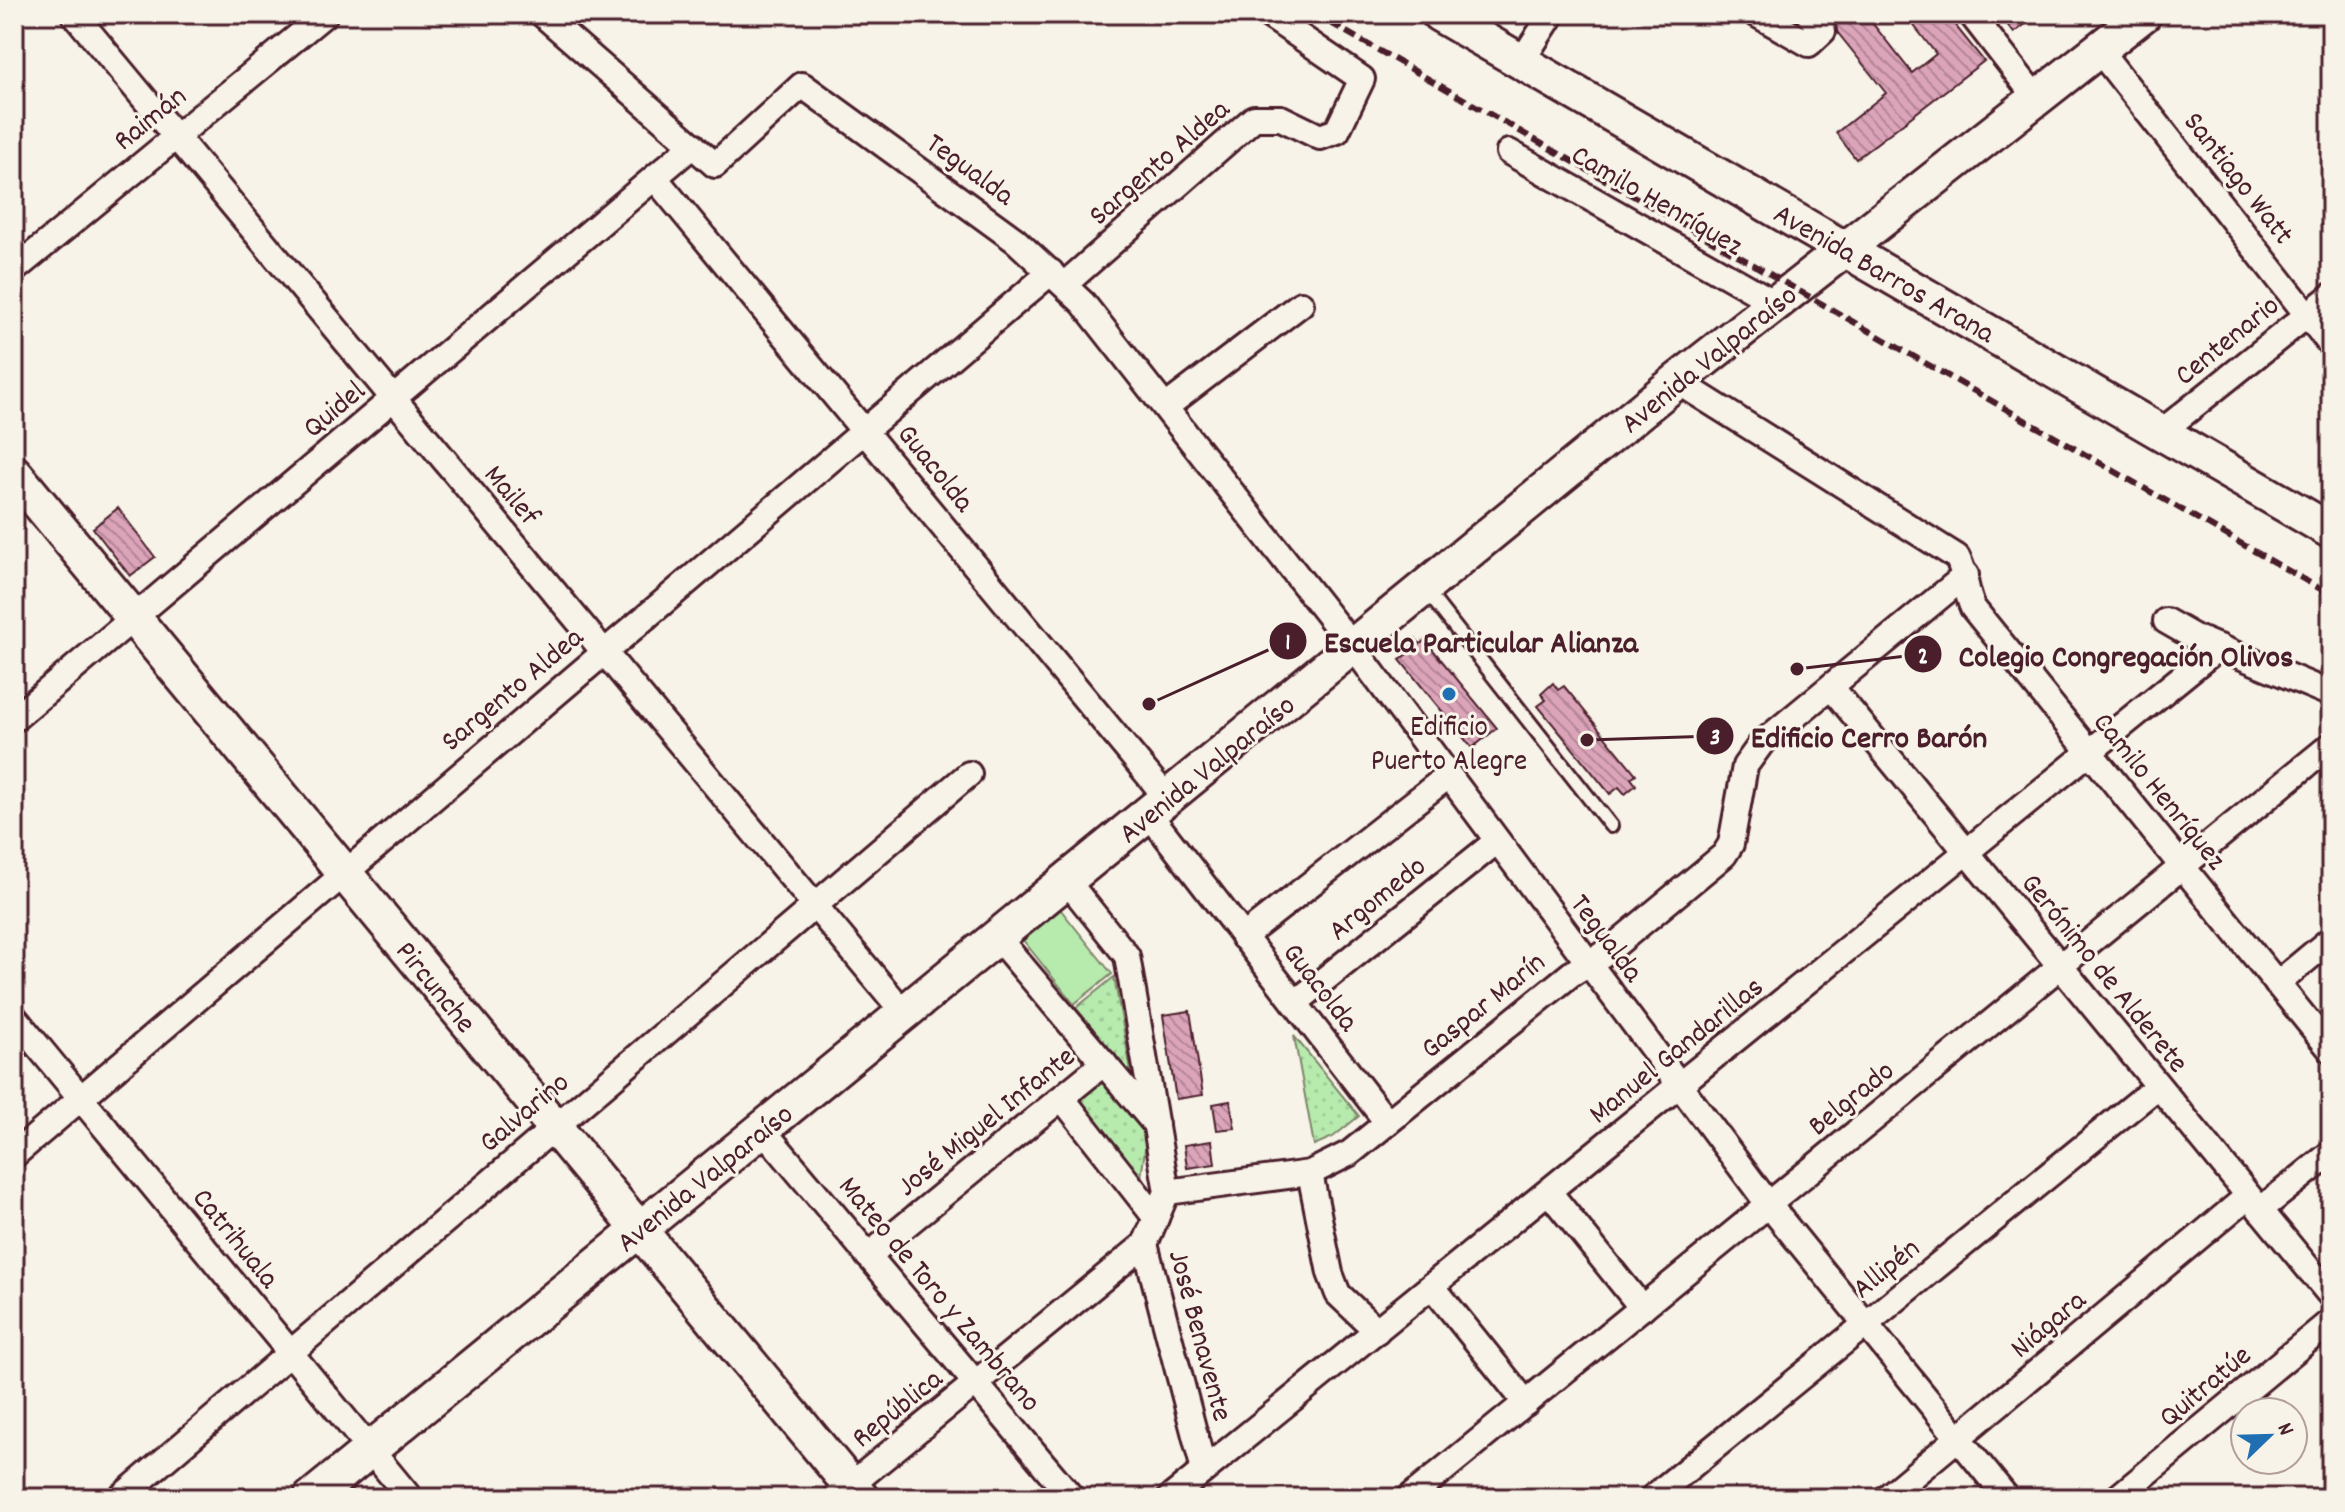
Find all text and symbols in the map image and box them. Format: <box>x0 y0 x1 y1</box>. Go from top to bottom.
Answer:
street label: Raimán <box>106 77 198 164</box>
street label: Sargento Aldea <box>1081 90 1242 238</box>
street label: Santiago Watt <box>2171 104 2302 255</box>
street label: Tegualda <box>915 125 1022 219</box>
street label: Camilo Henríquez <box>1562 136 1750 270</box>
street label: Avenida Barros Arana <box>1764 195 2002 357</box>
street label: Avenida Valparaíso <box>1613 277 1809 446</box>
street label: Centenario <box>2167 287 2291 398</box>
street label: Quidel <box>295 372 377 451</box>
street label: Guacolda <box>884 416 983 524</box>
street label: Mailef <box>471 457 549 538</box>
callout: Escuela Particular Alianza <box>1268 613 1654 669</box>
street label: Sargento Aldea <box>433 618 595 764</box>
text: Escuela Particular Alianza <box>1324 623 1639 669</box>
callout: Colegio Congregación Olivos <box>1903 626 2310 682</box>
text: 1 <box>1285 627 1291 661</box>
text: Colegio Congregación Olivos <box>1959 637 2293 683</box>
text: 2 <box>1918 641 1928 675</box>
marker: Edificio Puerto Alegre <box>1440 685 1458 703</box>
street label: Avenida Valparaíso <box>1111 687 1307 856</box>
street label: Camilo Henríquez <box>2080 705 2235 882</box>
place label: Edificio Puerto Alegre <box>1371 708 1527 785</box>
callout: Edificio Cerro Barón <box>1695 708 2003 764</box>
text: Edificio Cerro Barón <box>1751 718 1987 764</box>
text: 3 <box>1710 722 1720 756</box>
street label: Argomedo <box>1321 848 1437 953</box>
street label: Gerónimo de Alderete <box>2008 866 2197 1084</box>
street label: Tegualda <box>1557 887 1652 994</box>
street label: Pircunche <box>383 933 484 1044</box>
street label: Guacolda <box>1270 935 1368 1043</box>
street label: Gaspar Marín <box>1413 944 1557 1071</box>
street label: Manuel Gandarillas <box>1581 968 1775 1137</box>
street label: José Miguel Infante <box>889 1038 1086 1209</box>
street label: Belgrado <box>1800 1052 1905 1149</box>
street label: Galvarino <box>471 1064 581 1165</box>
street label: Avenida Valparaíso <box>609 1096 805 1265</box>
street label: Mateo de Toro y Zambrano <box>826 1168 1049 1423</box>
street label: Catrihuala <box>179 1180 288 1300</box>
street label: Allipén <box>1844 1230 1931 1311</box>
street label: José Benavente <box>1154 1246 1241 1427</box>
street label: Niágara <box>2002 1281 2098 1371</box>
street label: Quitratúe <box>2151 1337 2263 1440</box>
street label: República <box>844 1360 954 1461</box>
north arrow <box>2229 1396 2309 1476</box>
text: N <box>2268 1418 2301 1441</box>

